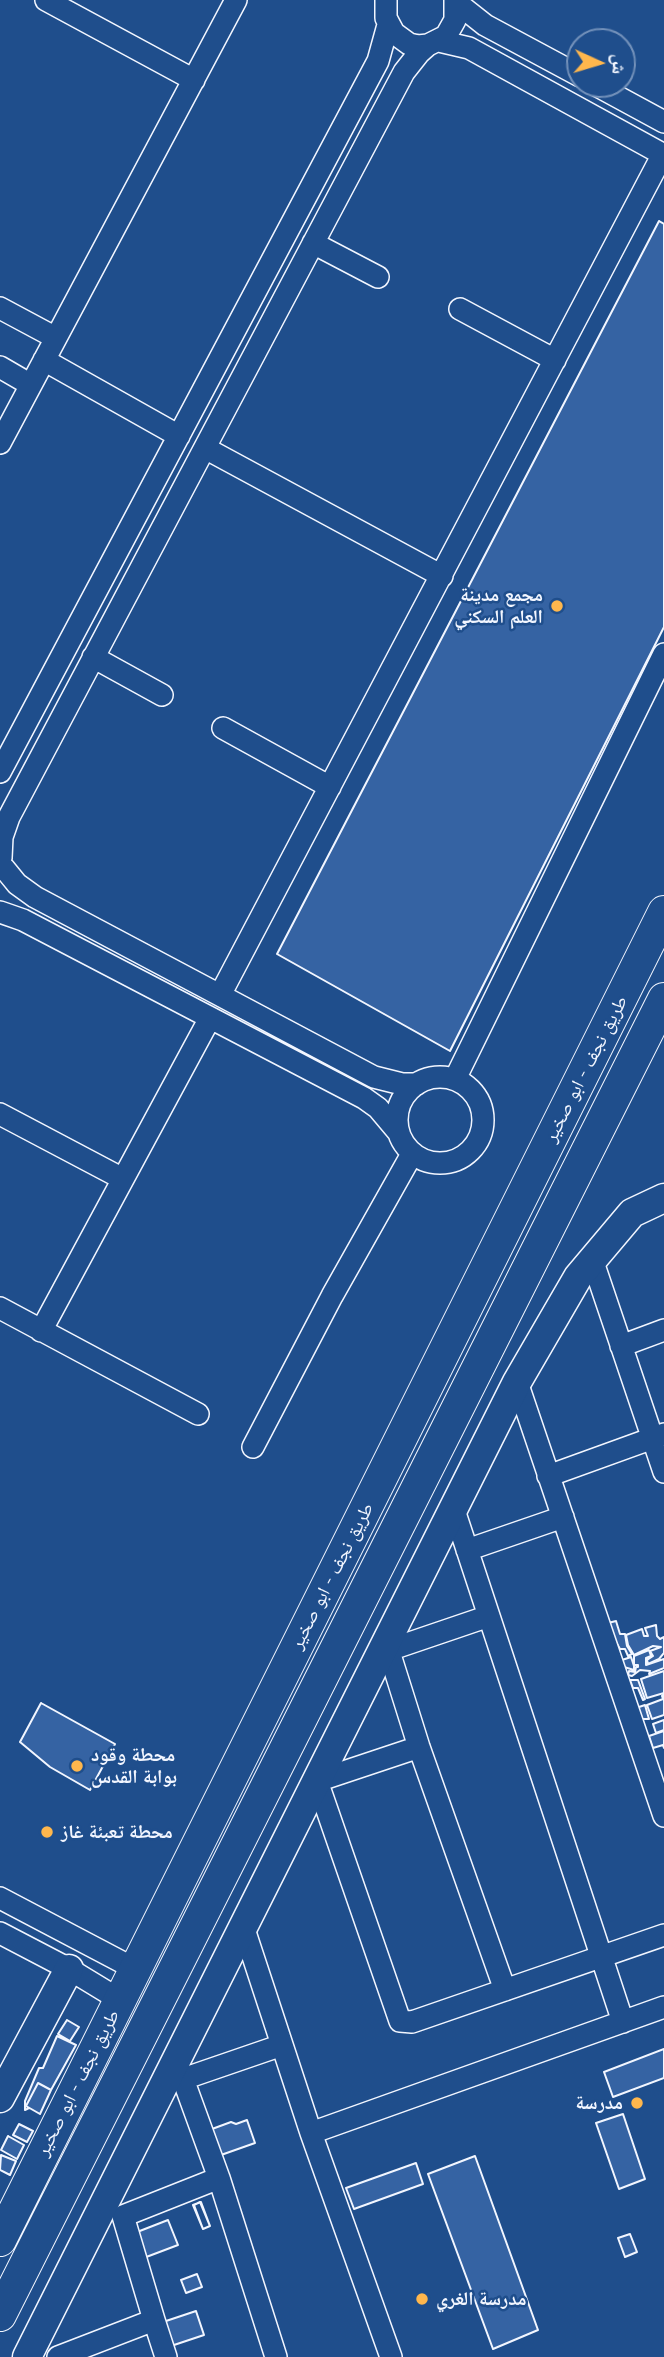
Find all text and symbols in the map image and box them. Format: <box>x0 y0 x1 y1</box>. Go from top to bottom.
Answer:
north arrow <box>566 28 636 98</box>
text: ش <box>607 53 633 75</box>
place label: مجمع مدينة العلم السكني <box>454 584 543 628</box>
marker: مجمع مدينة العلم السكني <box>549 598 565 614</box>
street label: طريق نجف - ابو صخير <box>539 992 633 1146</box>
street label: طريق نجف - ابو صخير <box>285 1499 379 1653</box>
place label: محطة وقود بوابة القدس <box>91 1744 177 1788</box>
marker: محطة وقود بوابة القدس <box>69 1758 85 1774</box>
place label: محطة تعبئة غاز <box>61 1821 173 1843</box>
marker: محطة تعبئة غاز <box>39 1824 55 1840</box>
street label: طريق نجف - ابو صخير <box>31 2006 125 2160</box>
place label: مدرسة <box>575 2092 623 2114</box>
marker: مدرسة <box>629 2095 645 2111</box>
place label: مدرسة الغري <box>436 2288 526 2310</box>
marker: مدرسة الغري <box>414 2291 430 2307</box>

